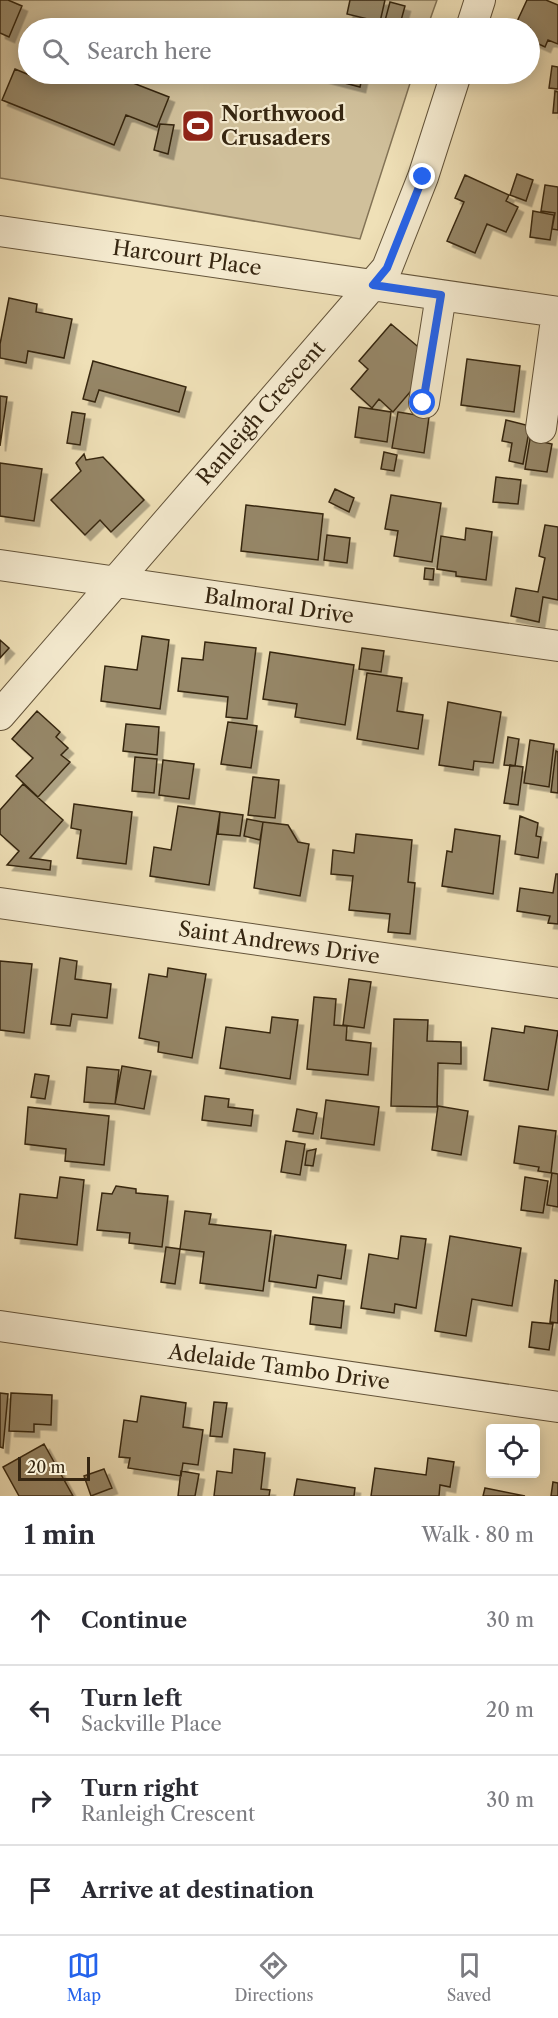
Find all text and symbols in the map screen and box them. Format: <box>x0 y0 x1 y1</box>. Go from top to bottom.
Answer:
search box <box>18 18 540 84</box>
icon: search <box>39 35 72 68</box>
text: Search here <box>87 38 212 65</box>
place label: Northwood Crusaders <box>221 101 345 150</box>
sports icon: Northwood Crusaders <box>180 108 216 144</box>
route end <box>409 163 435 189</box>
street label: Harcourt Place <box>111 235 263 280</box>
street label: Ranleigh Crescent <box>191 335 330 490</box>
route start <box>409 389 435 415</box>
street label: Balmoral Drive <box>203 583 355 628</box>
street label: Saint Andrews Drive <box>177 916 381 969</box>
street label: Adelaide Tambo Drive <box>166 1338 391 1394</box>
map controls <box>486 1424 540 1478</box>
button: locate <box>486 1424 540 1478</box>
scale bar <box>18 1454 90 1482</box>
text: 20 m <box>27 1457 66 1477</box>
text: 1 min <box>24 1519 95 1551</box>
text: Walk · 80 m <box>421 1523 534 1547</box>
icon: ahead <box>24 1604 57 1637</box>
text: Continue <box>81 1607 187 1634</box>
text: 30 m <box>486 1608 534 1632</box>
text: Turn left <box>81 1685 182 1712</box>
icon: left <box>24 1694 57 1727</box>
text: 20 m <box>486 1698 534 1722</box>
text: Sackville Place <box>81 1712 222 1736</box>
text: Turn right <box>81 1775 199 1802</box>
icon: right <box>24 1784 57 1817</box>
text: 30 m <box>486 1788 534 1812</box>
text: Ranleigh Crescent <box>81 1802 255 1826</box>
icon: arrive <box>24 1874 57 1907</box>
text: Arrive at destination <box>81 1877 314 1904</box>
tab: Map <box>67 1949 101 2005</box>
tab: Directions <box>234 1949 313 2005</box>
tab: Saved <box>447 1949 491 2005</box>

